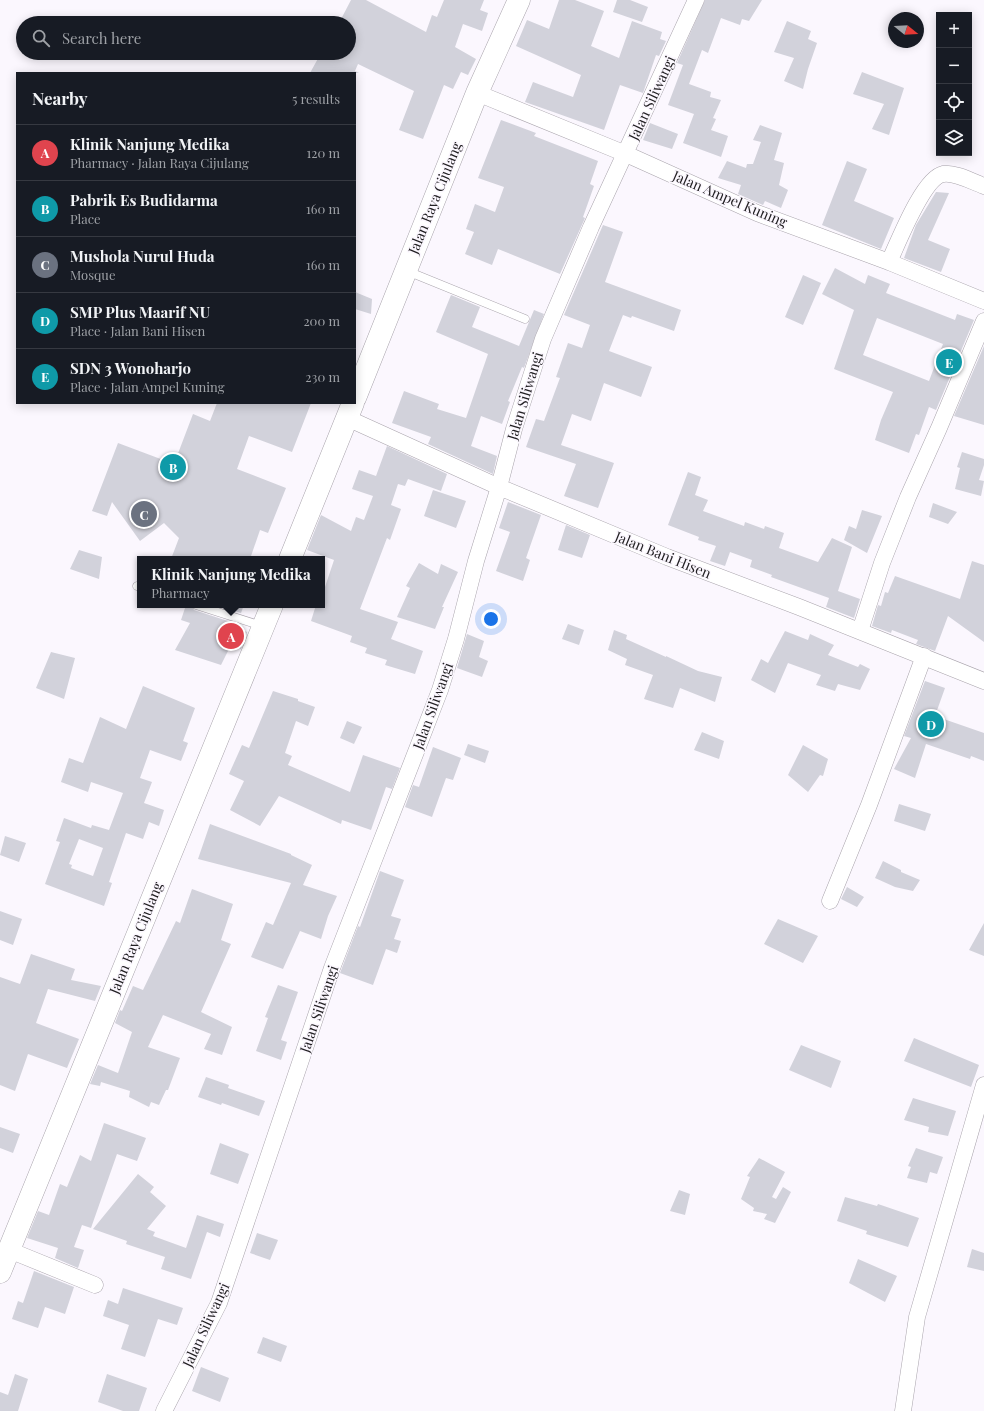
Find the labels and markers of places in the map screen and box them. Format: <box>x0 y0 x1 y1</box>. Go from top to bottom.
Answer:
pin: E <box>936 347 962 377</box>
pin: B <box>160 452 186 482</box>
pin: C <box>131 499 157 529</box>
pin: A <box>218 621 244 651</box>
pin: D <box>918 709 944 739</box>

